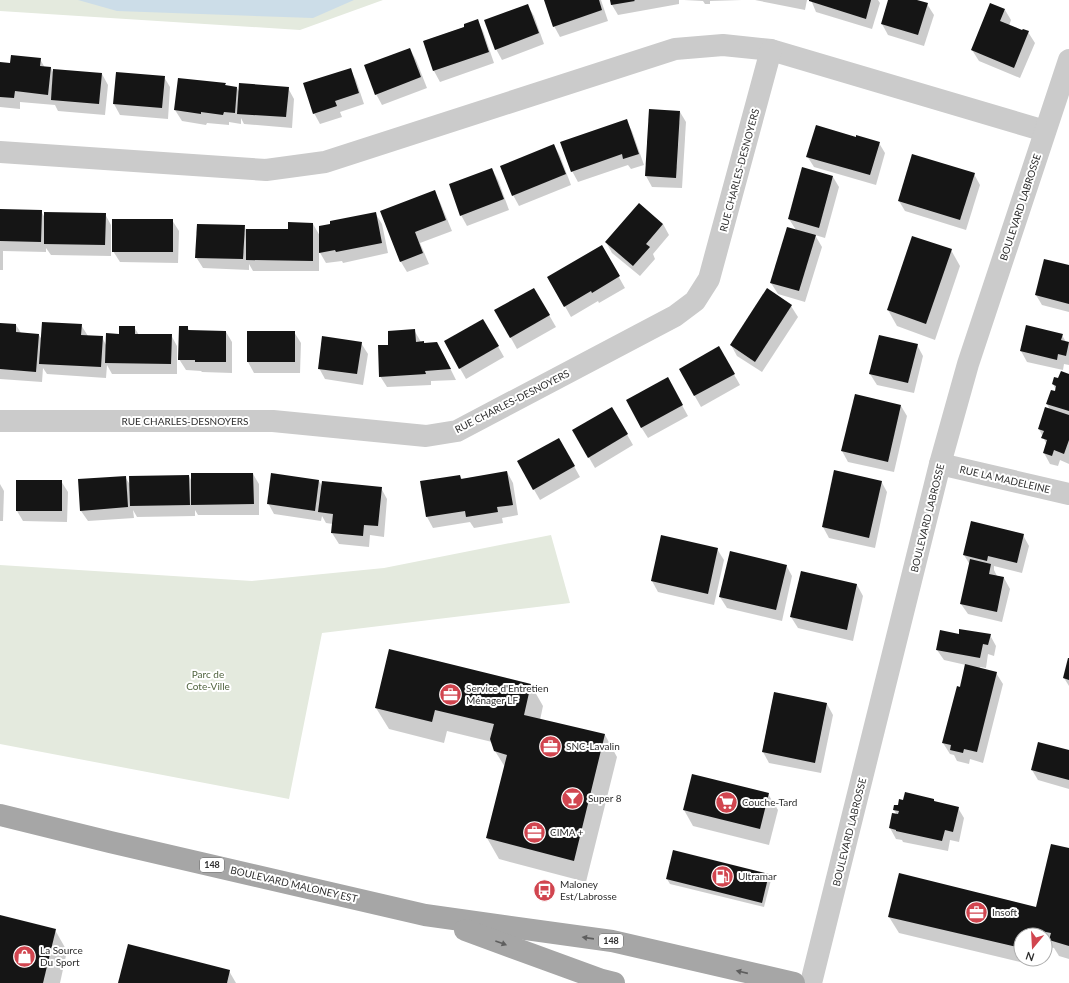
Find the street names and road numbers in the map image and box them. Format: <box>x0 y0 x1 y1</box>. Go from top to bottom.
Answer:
street label: RUE CHARLES-DESNOYERS <box>717 107 761 233</box>
street label: BOULEVARD LABROSSE <box>997 152 1043 262</box>
street label: RUE CHARLES-DESNOYERS <box>453 367 571 435</box>
street label: RUE CHARLES-DESNOYERS <box>121 415 249 427</box>
street label: BOULEVARD LABROSSE <box>908 462 946 573</box>
street label: RUE LA MADELEINE <box>959 463 1052 495</box>
street label: BOULEVARD LABROSSE <box>830 776 868 887</box>
road number: 148 <box>200 858 224 872</box>
street label: BOULEVARD MALONEY EST <box>229 864 359 904</box>
road number: 148 <box>599 934 623 948</box>

